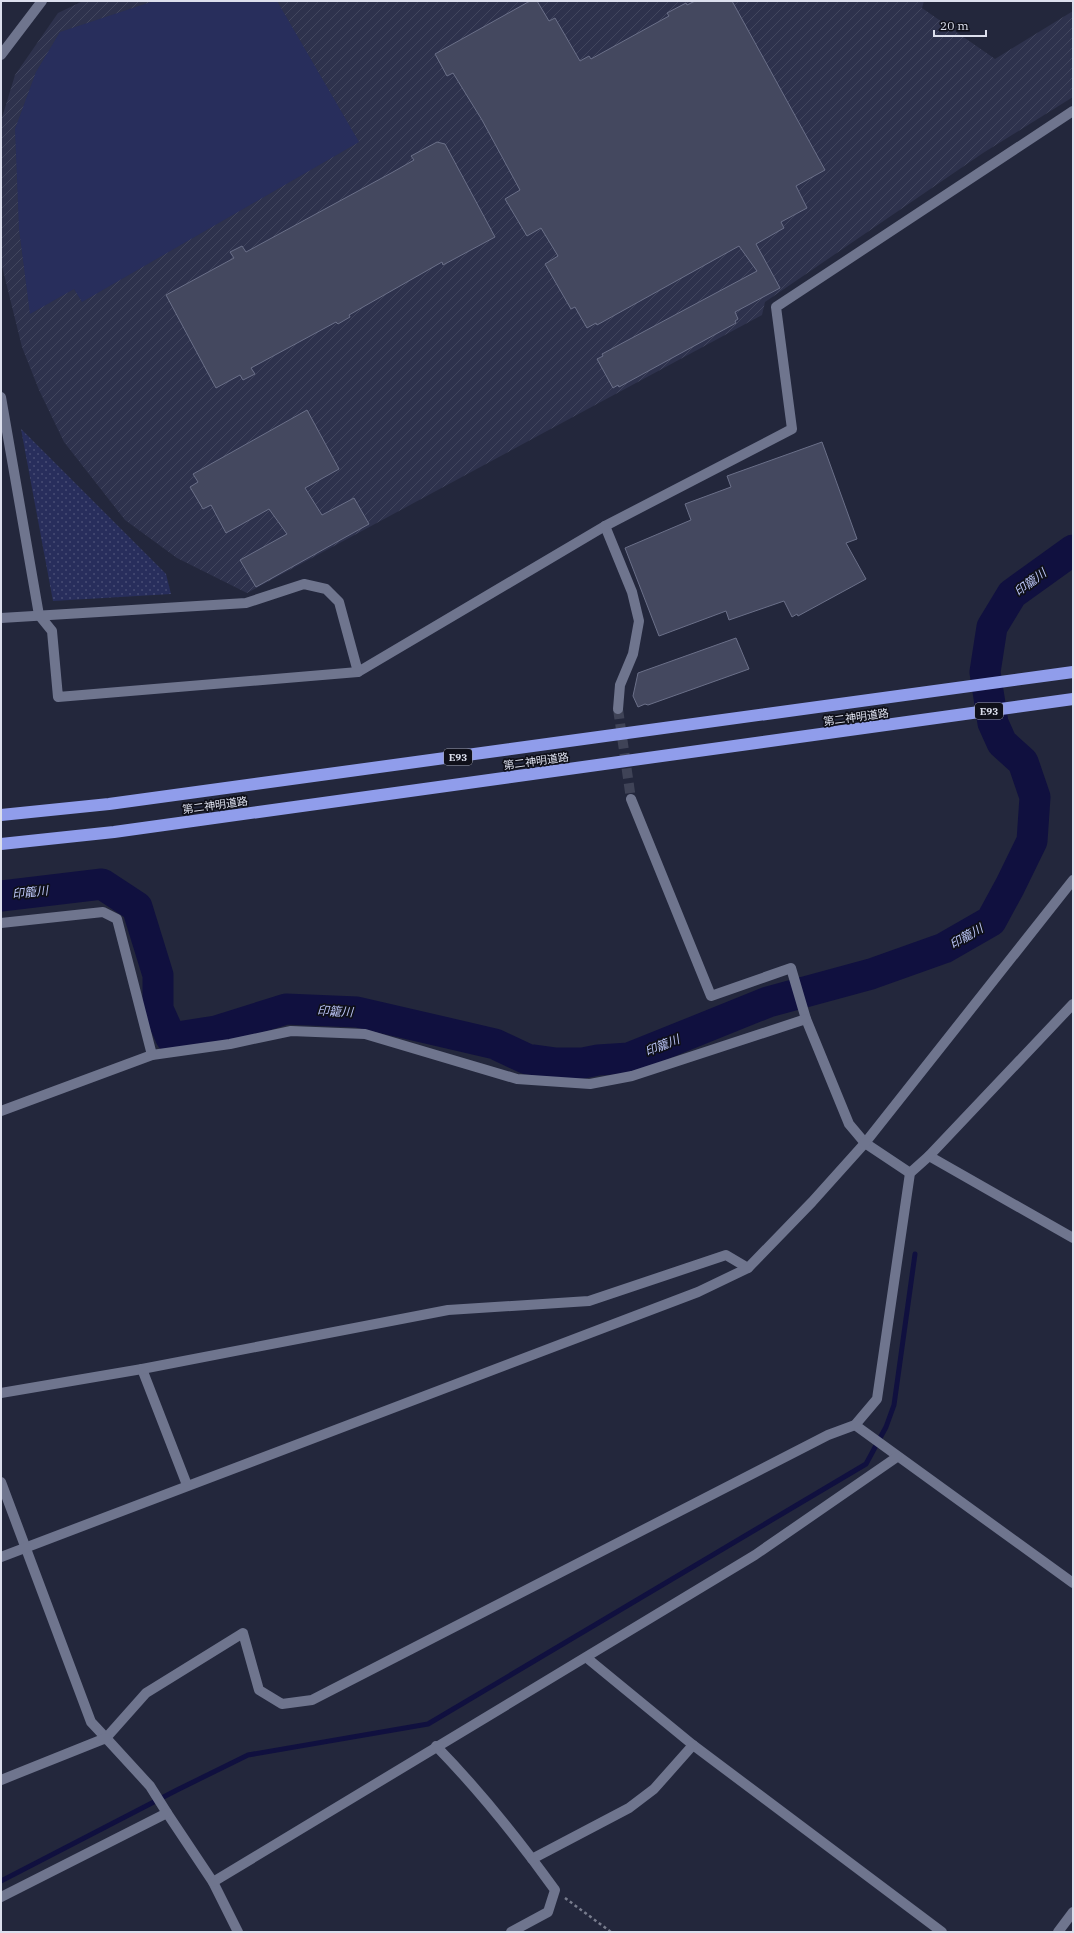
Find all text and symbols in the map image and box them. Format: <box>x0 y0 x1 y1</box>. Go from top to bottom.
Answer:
scale bar <box>934 12 986 38</box>
text: 20 m <box>940 18 969 33</box>
water label: 印籠川 <box>1011 564 1050 599</box>
road number: E93 <box>975 703 1003 719</box>
street label: 第二神明道路 <box>822 705 890 729</box>
road number: E93 <box>444 749 472 765</box>
street label: 第二神明道路 <box>502 749 570 773</box>
street label: 第二神明道路 <box>181 793 249 817</box>
water label: 印籠川 <box>11 882 51 901</box>
water label: 印籠川 <box>947 920 987 951</box>
water label: 印籠川 <box>317 1003 355 1020</box>
water label: 印籠川 <box>642 1031 683 1059</box>

